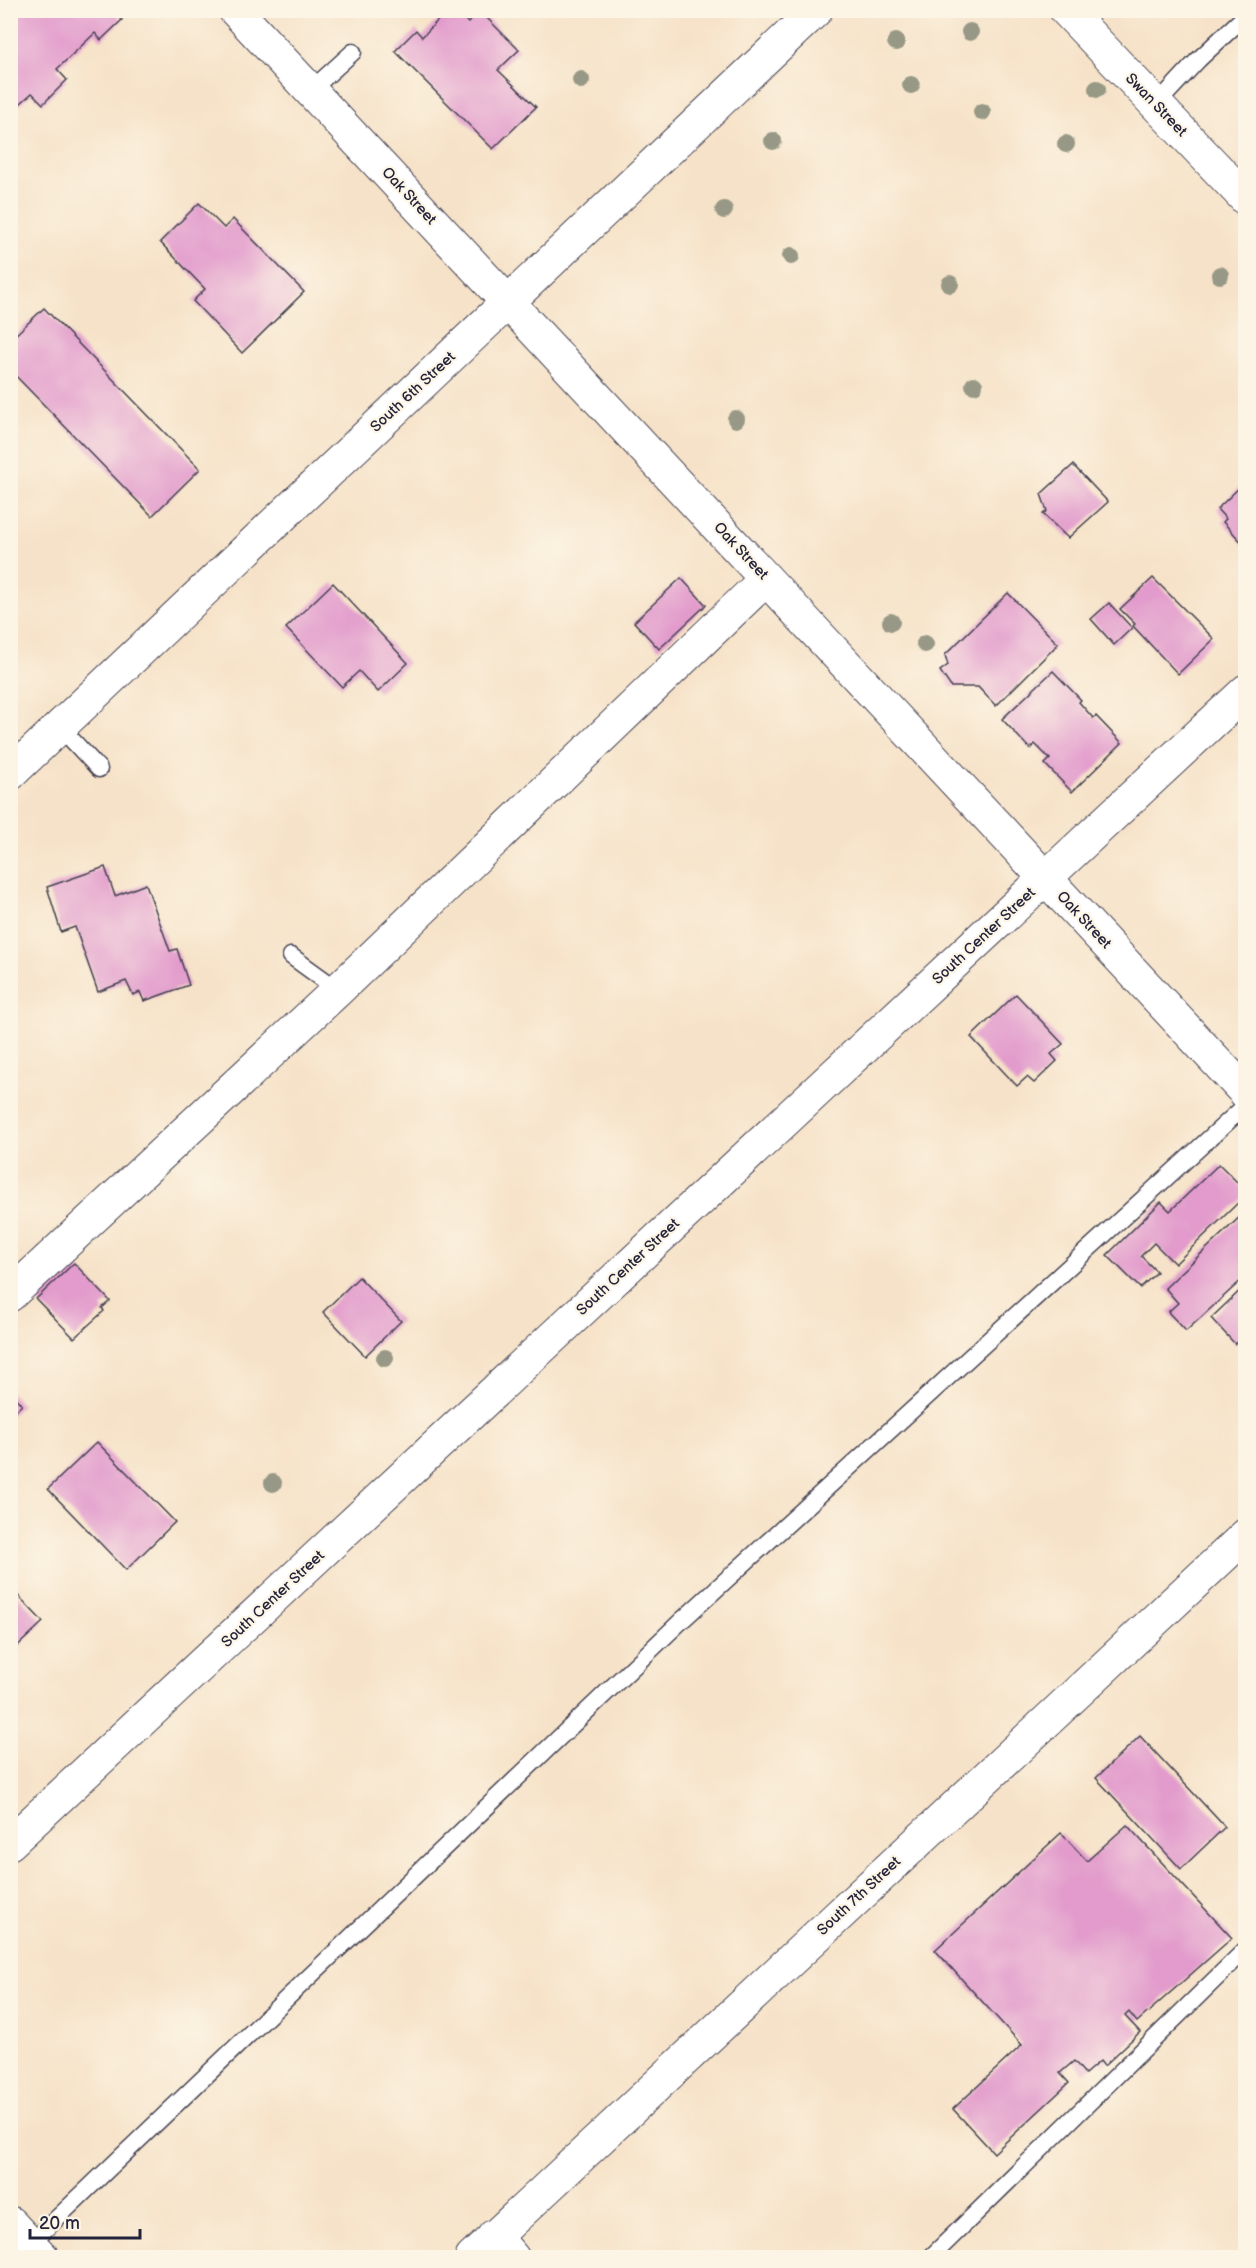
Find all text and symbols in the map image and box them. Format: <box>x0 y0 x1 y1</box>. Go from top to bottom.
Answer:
street label: Swan Street <box>1121 69 1191 141</box>
street label: Oak Street <box>377 163 441 229</box>
street label: South 6th Street <box>366 347 460 436</box>
street label: Oak Street <box>709 518 773 584</box>
street label: South Center Street <box>928 883 1040 989</box>
street label: Oak Street <box>1052 887 1116 953</box>
street label: South Center Street <box>572 1214 684 1320</box>
street label: South Center Street <box>217 1546 329 1652</box>
street label: South 7th Street <box>813 1852 905 1940</box>
scale bar <box>30 2202 140 2240</box>
text: 20 m <box>39 2213 80 2234</box>

